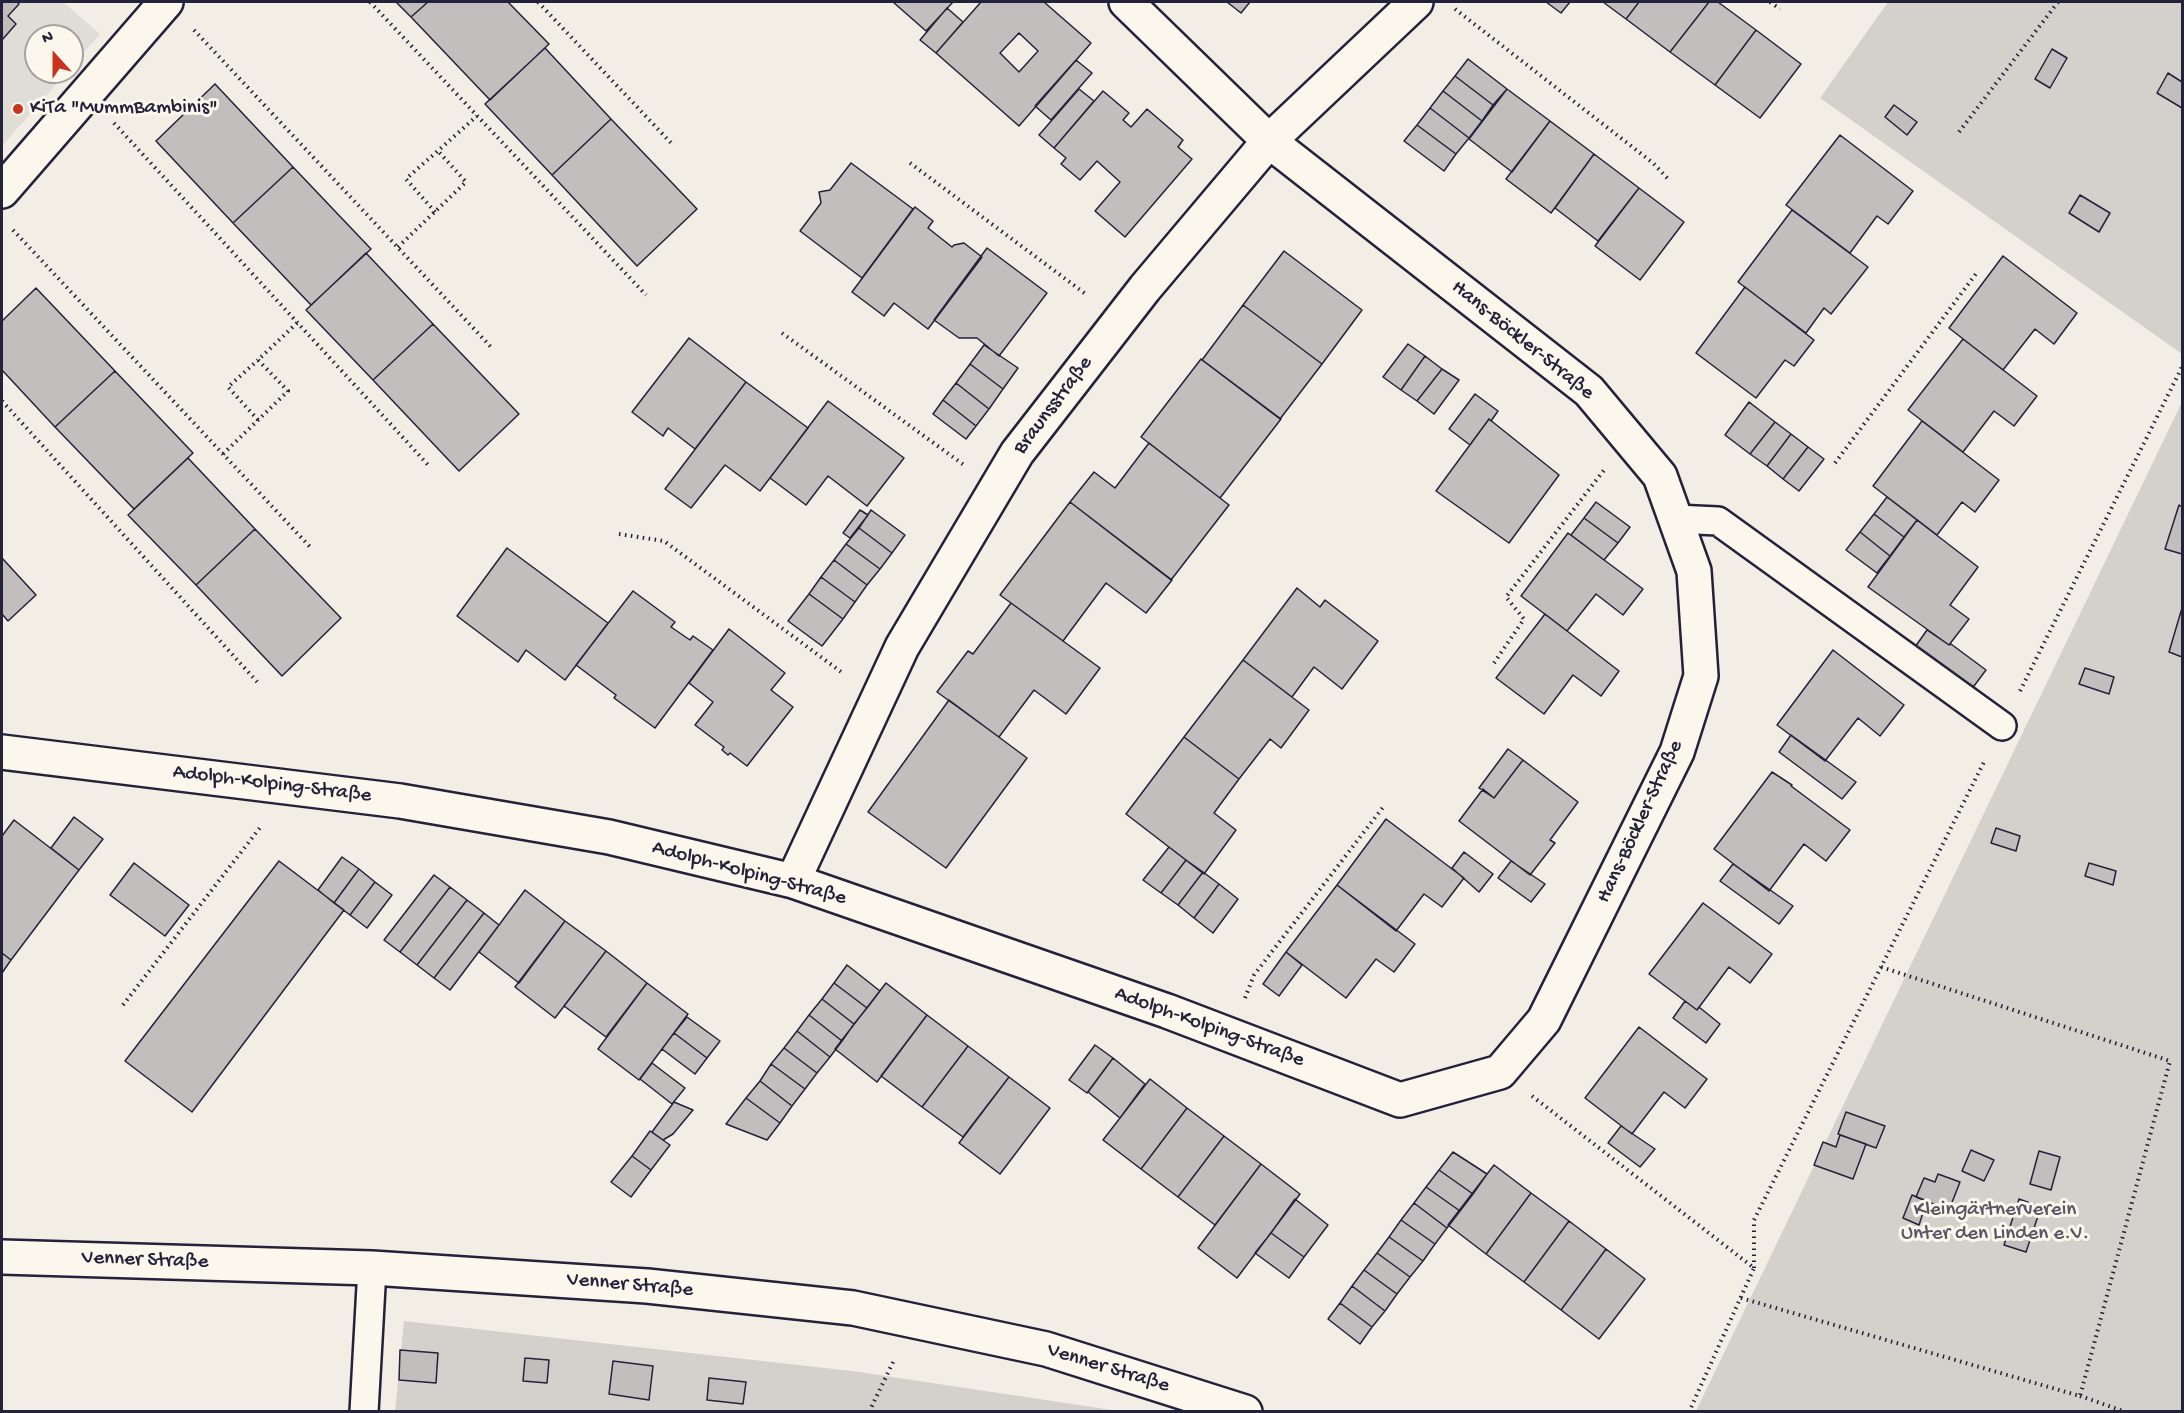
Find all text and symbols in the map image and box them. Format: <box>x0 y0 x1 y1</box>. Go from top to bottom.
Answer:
north arrow <box>24 24 84 84</box>
text: N <box>40 28 56 49</box>
place label: KiTa "MummBambinis" <box>30 96 218 122</box>
marker: KiTa "MummBambinis" <box>11 102 25 116</box>
street label: Hans-Böckler-Straße <box>1445 276 1599 406</box>
street label: Braunsstraße <box>1009 352 1099 460</box>
street label: Hans-Böckler-Straße <box>1592 737 1690 907</box>
street label: Adolph-Kolping-Straße <box>171 760 373 810</box>
street label: Adolph-Kolping-Straße <box>649 836 849 912</box>
street label: Adolph-Kolping-Straße <box>1111 982 1307 1074</box>
park label: Kleingärtnerverein Unter den Linden e.V. <box>1901 1198 2089 1248</box>
street label: Venner Straße <box>81 1246 209 1276</box>
street label: Venner Straße <box>566 1268 694 1304</box>
street label: Venner Straße <box>1044 1338 1172 1400</box>

